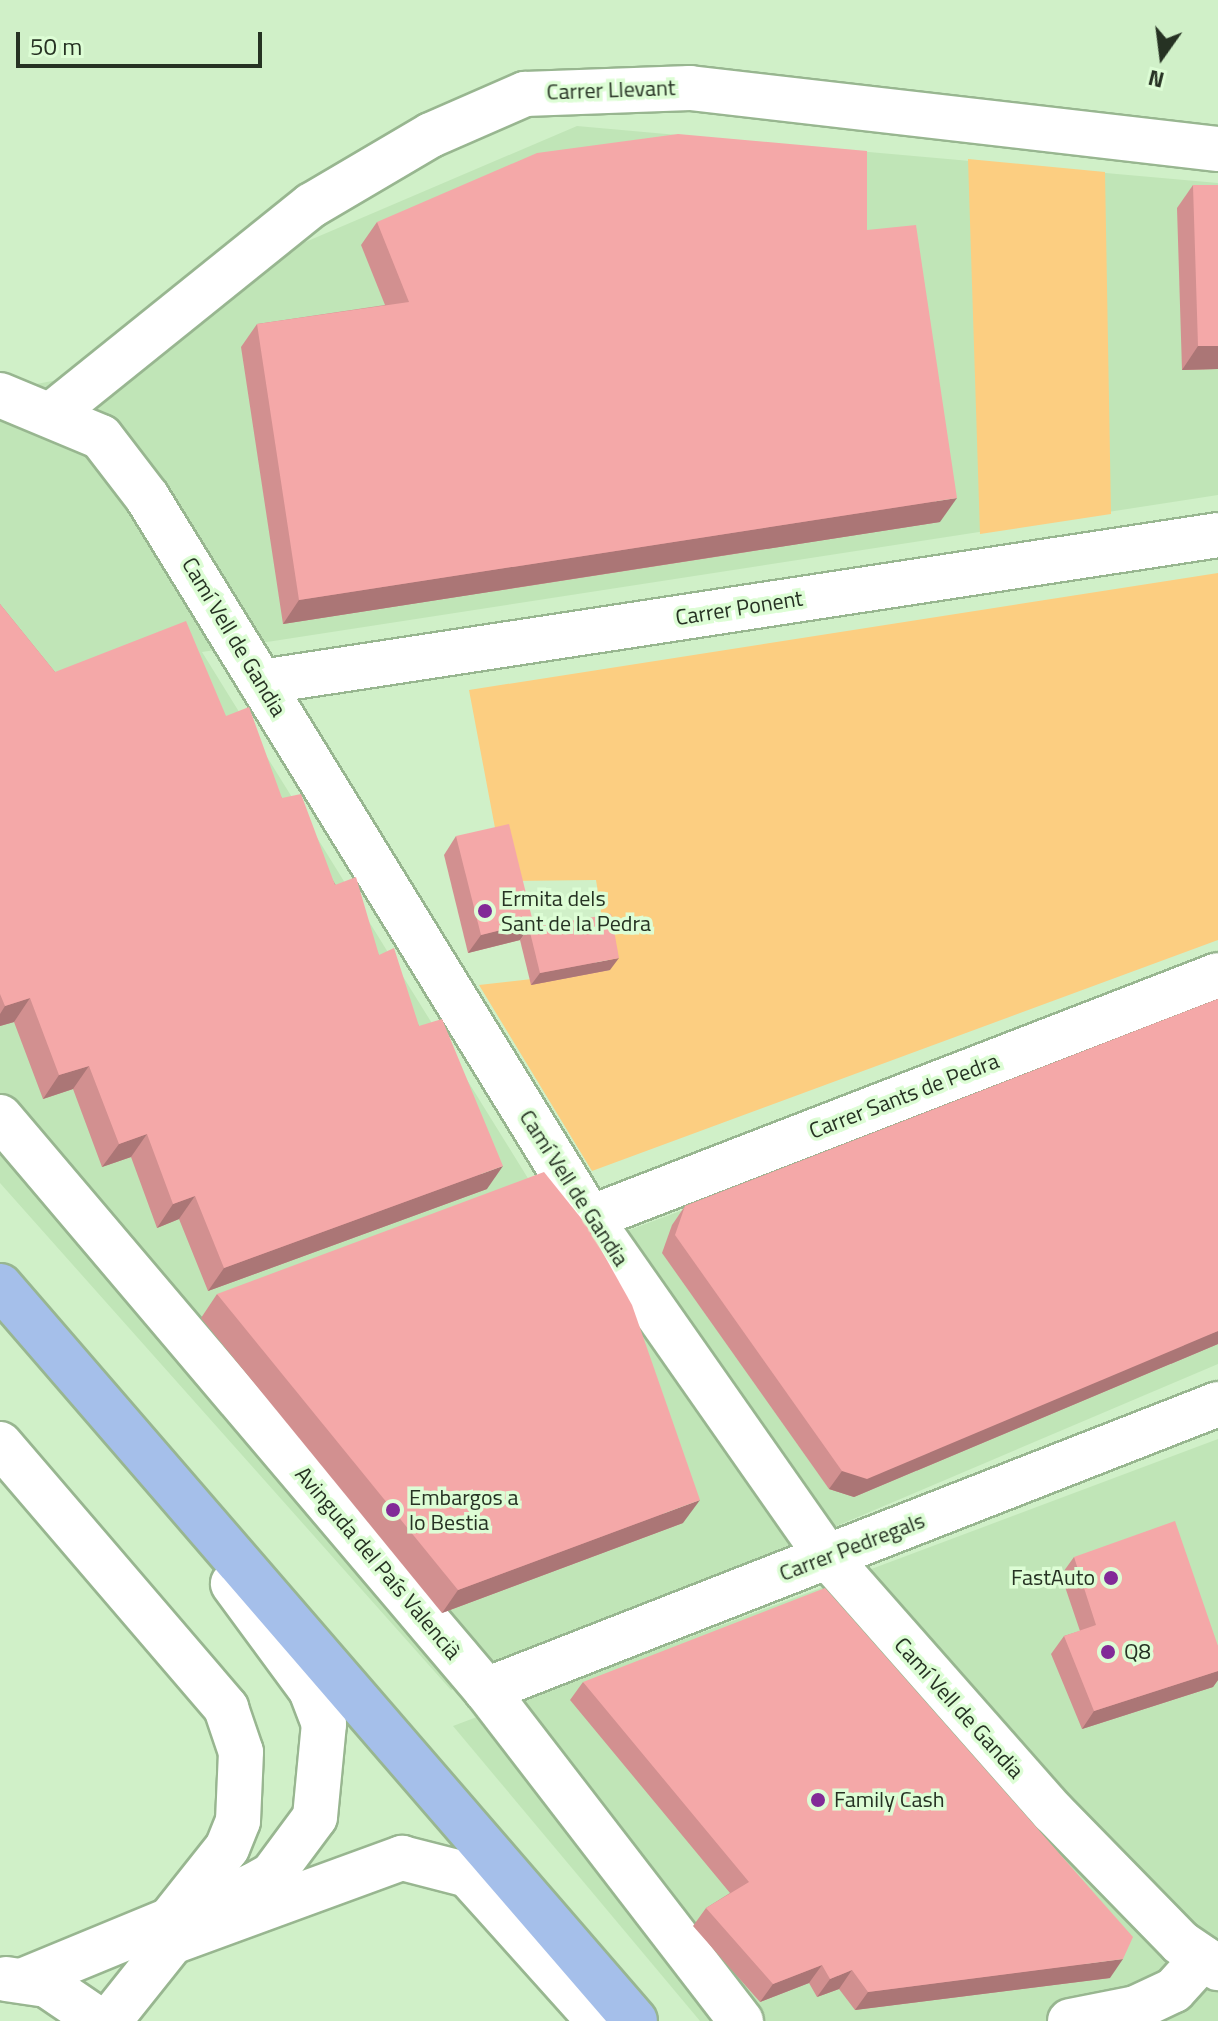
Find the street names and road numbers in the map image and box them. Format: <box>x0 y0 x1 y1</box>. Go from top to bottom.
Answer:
street label: Carrer Llevant <box>546 75 676 105</box>
street label: Camí Vell de Gandia <box>176 553 292 721</box>
street label: Carrer Ponent <box>673 585 805 631</box>
street label: Carrer Sants de Pedra <box>805 1048 1003 1144</box>
street label: Camí Vell de Gandia <box>514 1105 634 1271</box>
street label: Avinguda del País Valencià <box>290 1461 466 1665</box>
street label: Carrer Pedregals <box>776 1507 928 1587</box>
street label: Camí Vell de Gandia <box>889 1632 1029 1784</box>

